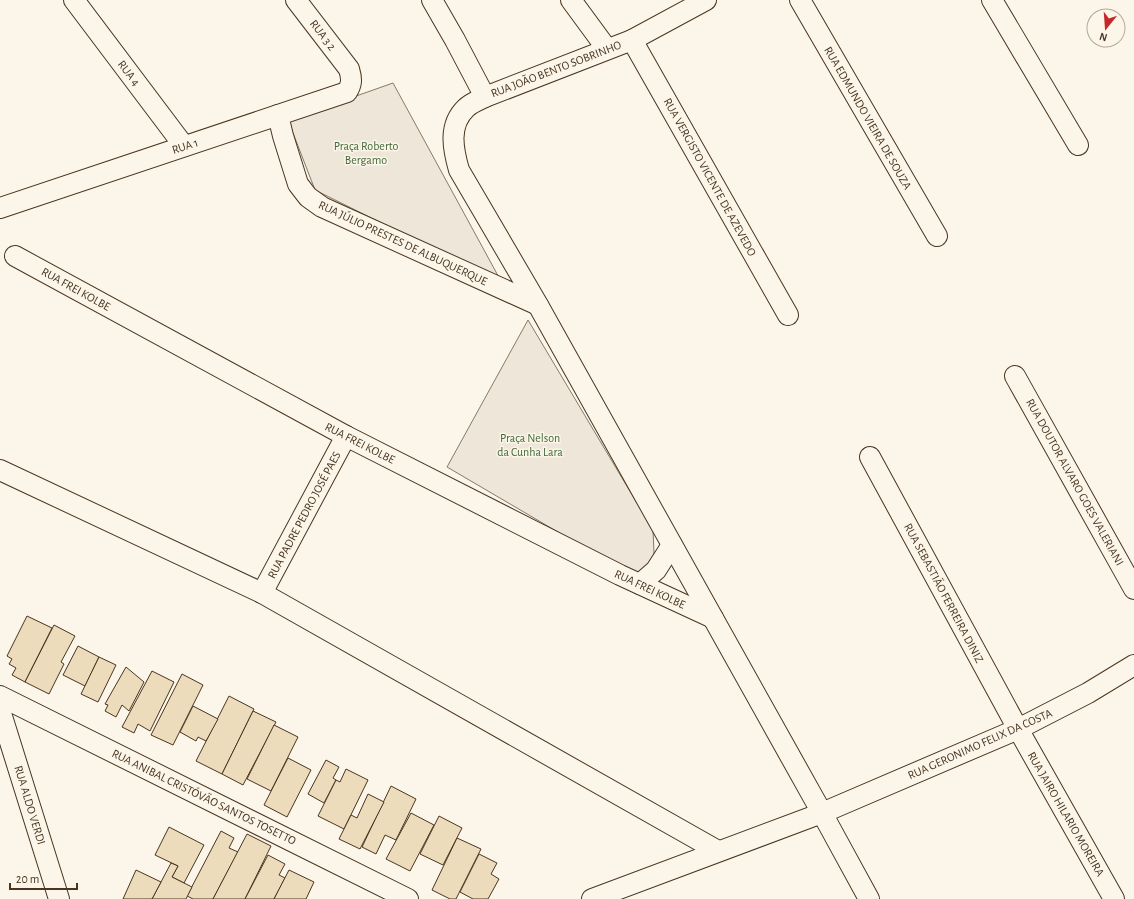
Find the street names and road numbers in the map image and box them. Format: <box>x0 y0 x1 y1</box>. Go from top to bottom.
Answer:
street label: RUA 3 2 <box>308 17 339 53</box>
street label: RUA JOÃO BENTO SOBRINHO <box>488 37 623 99</box>
street label: RUA EDMUNDO VIEIRA DE SOUZA <box>822 44 914 192</box>
street label: RUA 4 <box>116 58 142 88</box>
street label: RUA VERGISTO VICENTE DE AZEVEDO <box>661 96 759 258</box>
street label: RUA 1 <box>170 136 200 156</box>
street label: RUA JÚLIO PRESTES DE ALBUQUERQUE <box>316 198 490 288</box>
street label: RUA FREI KOLBE <box>40 265 113 313</box>
street label: RUA DOUTOR ALVARO GOES VALERIANI <box>1024 397 1126 567</box>
street label: RUA FREI KOLBE <box>323 420 397 466</box>
street label: RUA PADRE PEDRO JOSÉ PAES <box>265 449 343 580</box>
street label: RUA SEBASTIÃO FERREIRA DINIZ <box>902 520 988 665</box>
street label: RUA FREI KOLBE <box>613 567 687 611</box>
street label: RUA GERONIMO FELIX DA COSTA <box>906 707 1054 781</box>
street label: RUA ANIBAL CRISTÓVÃO SANTOS TOSETTO <box>110 745 299 847</box>
street label: RUA JAIRO HILARIO MOREIRA <box>1025 750 1107 878</box>
street label: RUA ALDO VERDI <box>12 764 48 846</box>

